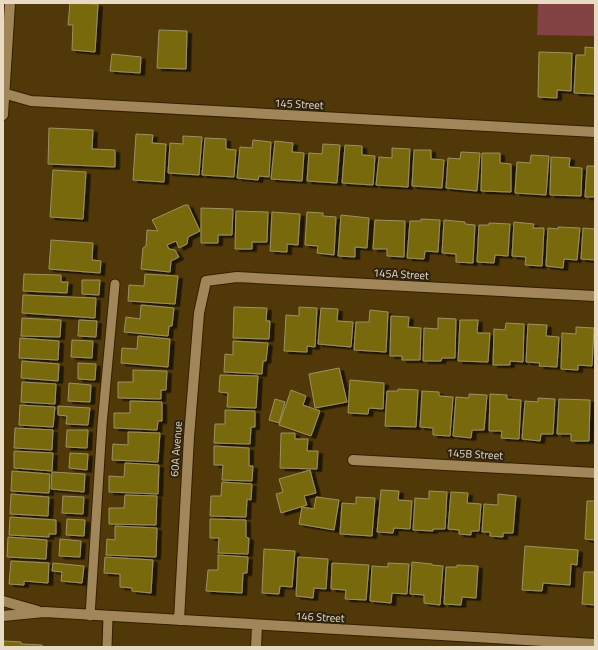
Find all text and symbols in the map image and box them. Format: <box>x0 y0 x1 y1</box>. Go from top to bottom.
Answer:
street label: 145 Street <box>274 95 324 113</box>
street label: 145A Street <box>373 265 429 283</box>
street label: 60A Avenue <box>166 420 186 477</box>
street label: 145B Street <box>447 445 504 463</box>
street label: 146 Street <box>295 608 345 626</box>

